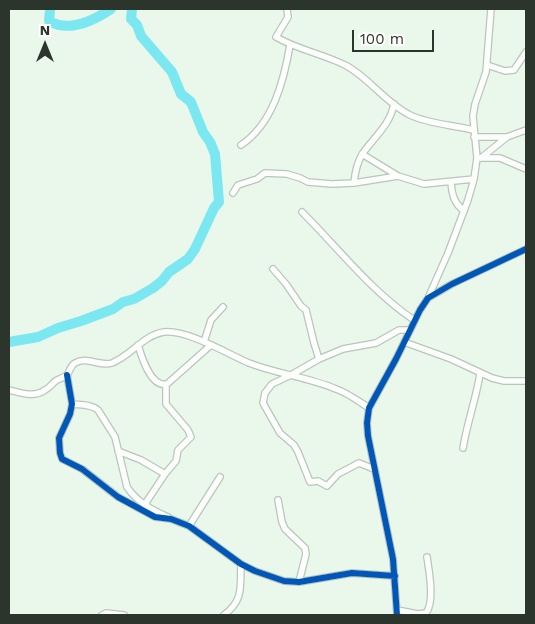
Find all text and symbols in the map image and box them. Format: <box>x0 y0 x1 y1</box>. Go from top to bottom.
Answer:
north arrow <box>20 20 70 70</box>
scale bar <box>355 20 438 52</box>
text: N <box>40 22 50 38</box>
text: 100 m <box>360 30 404 48</box>

